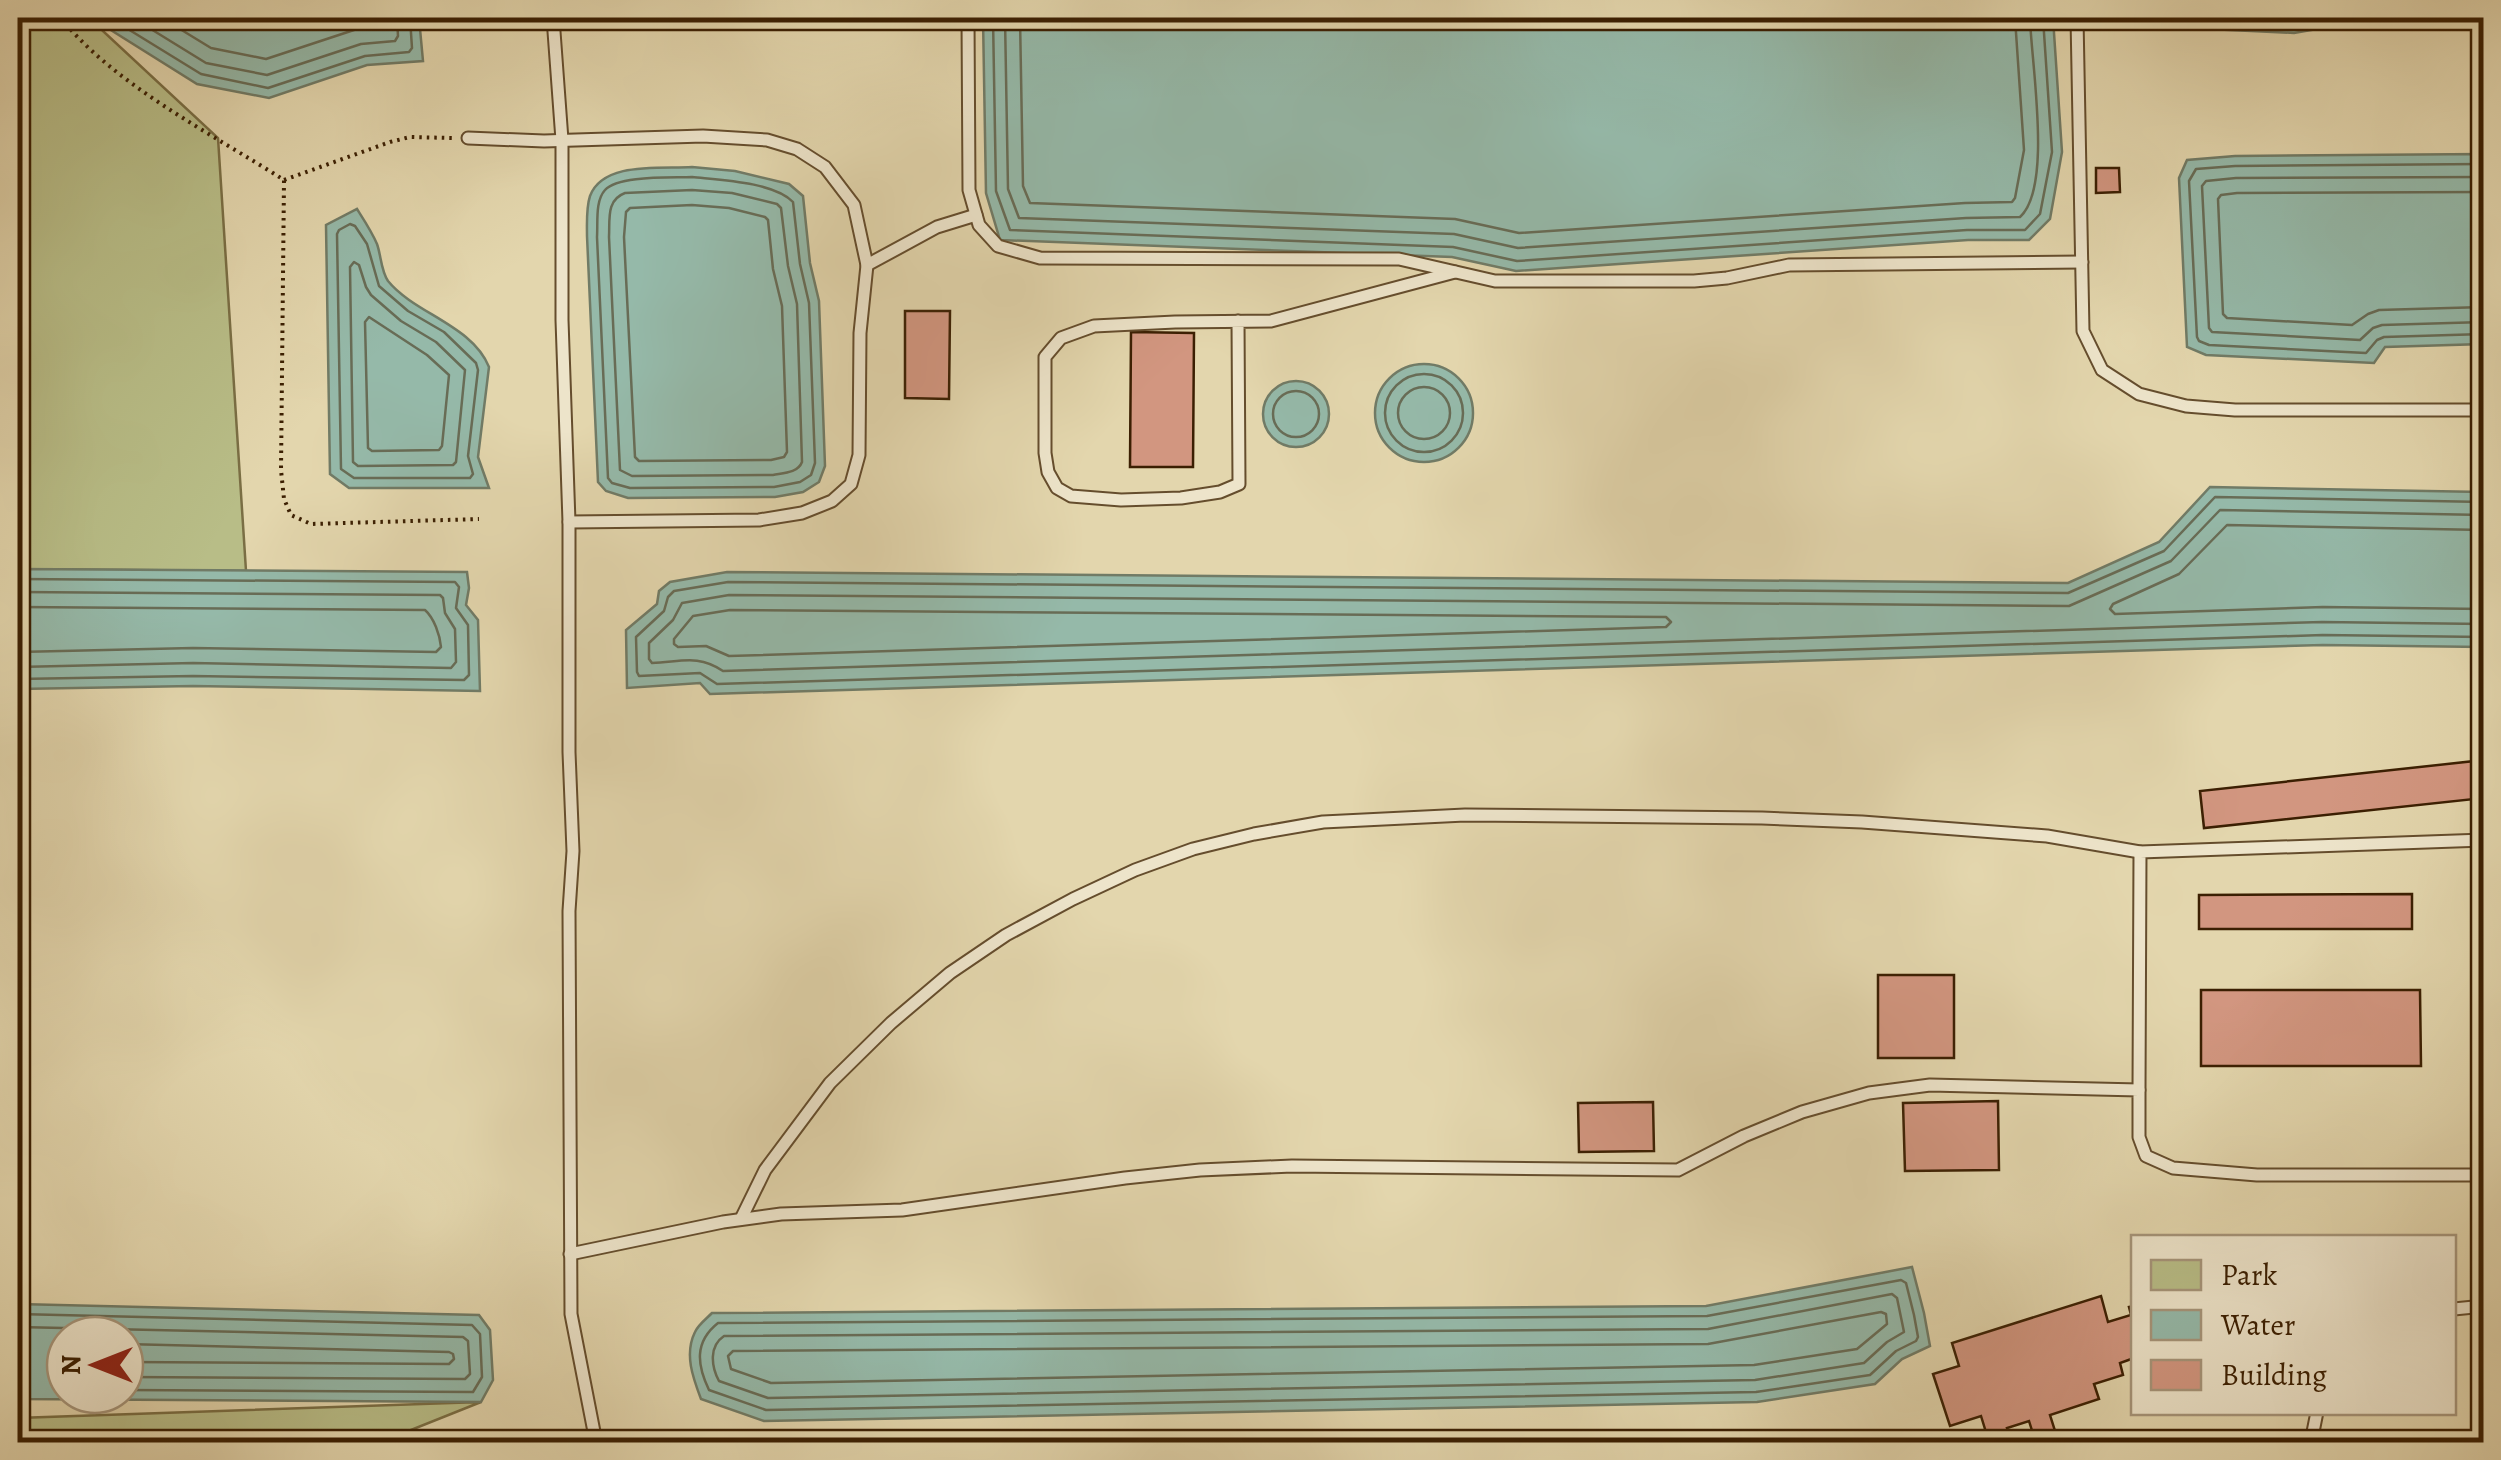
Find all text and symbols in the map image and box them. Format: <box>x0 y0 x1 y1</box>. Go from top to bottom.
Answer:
legend <box>2131 1235 2456 1415</box>
text: Park <box>2221 1255 2277 1295</box>
text: Water <box>2220 1305 2295 1345</box>
north arrow <box>45 1315 145 1415</box>
text: N <box>52 1355 90 1375</box>
text: Building <box>2221 1355 2327 1395</box>

